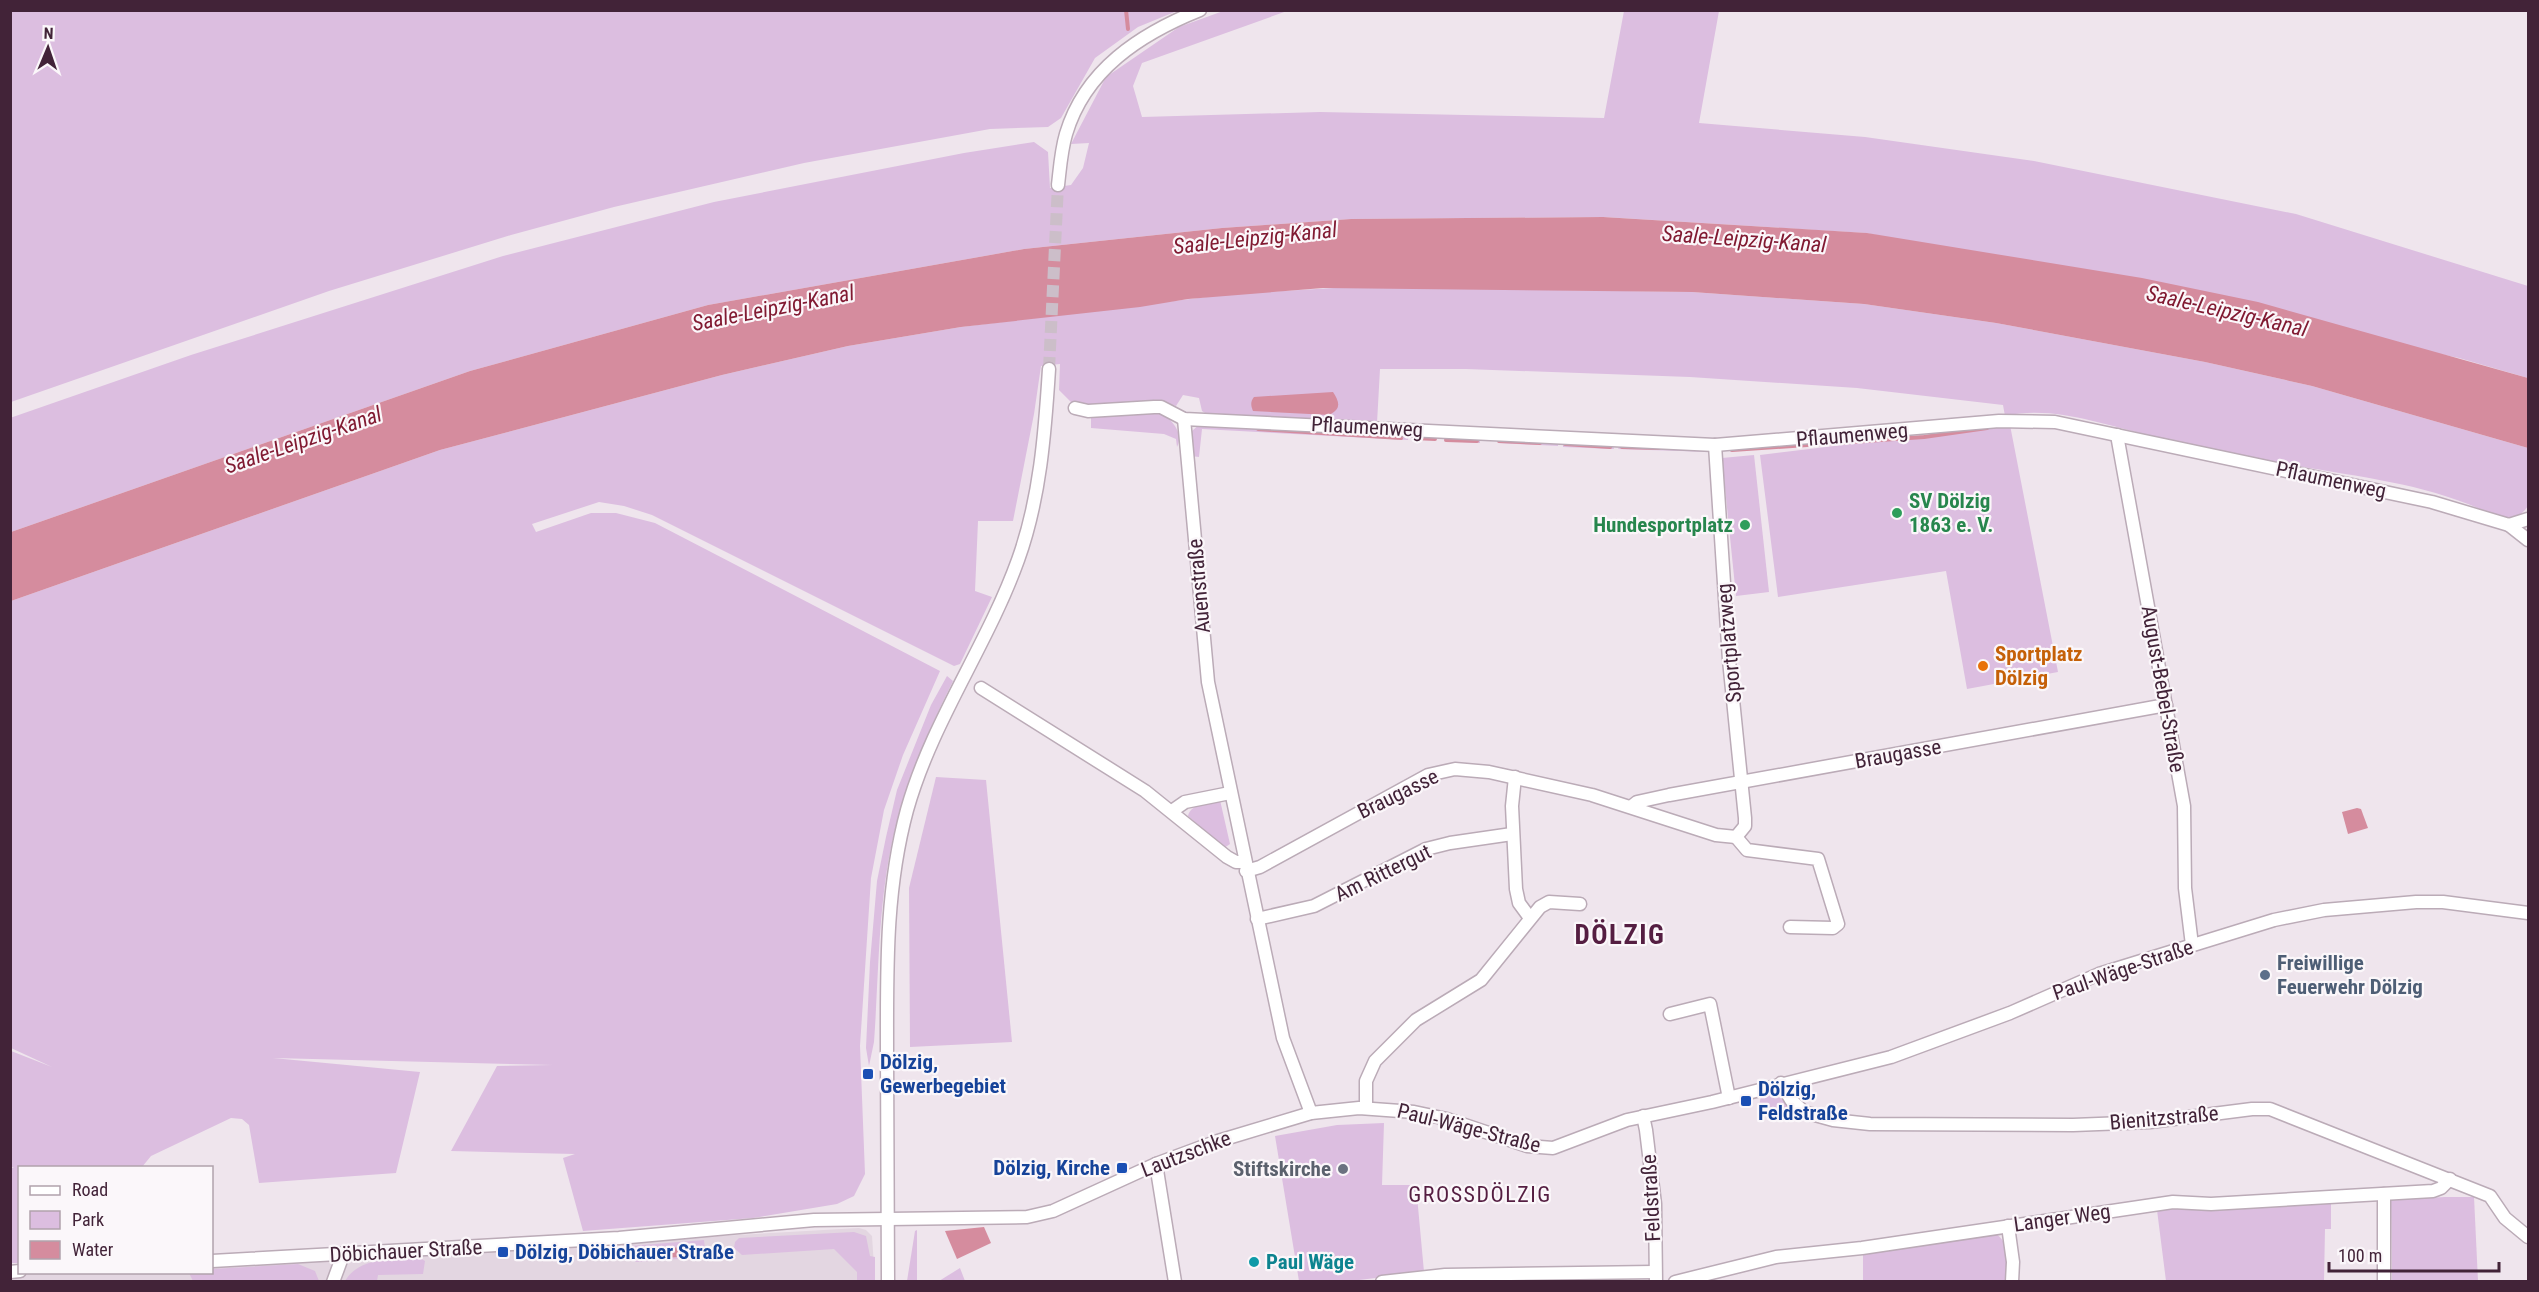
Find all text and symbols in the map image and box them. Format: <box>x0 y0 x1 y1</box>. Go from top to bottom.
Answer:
north arrow <box>18 18 78 78</box>
text: N <box>43 24 54 43</box>
water label: Saale-Leipzig-Kanal <box>1172 217 1339 259</box>
water label: Saale-Leipzig-Kanal <box>1661 221 1828 257</box>
water label: Saale-Leipzig-Kanal <box>690 280 857 336</box>
water label: Saale-Leipzig-Kanal <box>2144 280 2311 342</box>
water label: Saale-Leipzig-Kanal <box>221 401 386 479</box>
street label: Pflaumenweg <box>1310 412 1424 442</box>
street label: Pflaumenweg <box>1795 418 1909 452</box>
street label: Pflaumenweg <box>2274 457 2388 503</box>
place label: SV Dölzig 1863 e. V. <box>1909 489 1993 537</box>
marker: SV Dölzig 1863 e. V. <box>1890 506 1904 520</box>
place label: Hundesportplatz <box>1593 513 1733 537</box>
marker: Hundesportplatz <box>1738 518 1752 532</box>
street label: Auenstraße <box>1183 538 1215 634</box>
street label: Sportplatzweg <box>1712 582 1746 704</box>
street label: August-Bebel-Straße <box>2136 604 2190 775</box>
place label: Sportplatz Dölzig <box>1995 642 2083 690</box>
marker: Sportplatz Dölzig <box>1976 659 1990 673</box>
street label: Braugasse <box>1853 735 1943 773</box>
street label: Braugasse <box>1354 764 1443 824</box>
street label: Am Rittergut <box>1331 839 1435 907</box>
district label: DÖLZIG <box>1575 919 1665 951</box>
street label: Paul-Wäge-Straße <box>2050 935 2196 1005</box>
place label: Freiwillige Feuerwehr Dölzig <box>2277 951 2423 999</box>
marker: Freiwillige Feuerwehr Dölzig <box>2258 968 2272 982</box>
place label: Dölzig, Gewerbegebiet <box>880 1050 1006 1098</box>
marker: Dölzig, Gewerbegebiet <box>861 1067 875 1081</box>
place label: Dölzig, Feldstraße <box>1758 1077 1848 1125</box>
marker: Dölzig, Feldstraße <box>1739 1094 1753 1108</box>
street label: Paul-Wäge-Straße <box>1395 1099 1543 1157</box>
street label: Bienitzstraße <box>2109 1101 2220 1135</box>
street label: Lautzschke <box>1138 1126 1234 1182</box>
street label: Feldstraße <box>1637 1153 1665 1242</box>
place label: Dölzig, Kirche <box>993 1156 1110 1180</box>
place label: Stiftskirche <box>1233 1157 1331 1181</box>
marker: Dölzig, Kirche <box>1115 1161 1129 1175</box>
marker: Stiftskirche <box>1336 1162 1350 1176</box>
legend <box>18 1166 213 1274</box>
text: Road <box>72 1179 108 1200</box>
district label: GROSSDÖLZIG <box>1408 1182 1552 1207</box>
street label: Langer Weg <box>2012 1199 2112 1237</box>
text: Park <box>72 1209 104 1230</box>
street label: Döbichauer Straße <box>329 1235 483 1267</box>
scale bar <box>2329 1235 2498 1273</box>
text: Water <box>72 1239 114 1260</box>
place label: Dölzig, Döbichauer Straße <box>515 1240 734 1264</box>
marker: Dölzig, Döbichauer Straße <box>496 1245 510 1259</box>
text: 100 m <box>2338 1245 2382 1266</box>
place label: Paul Wäge <box>1266 1250 1354 1274</box>
marker: Paul Wäge <box>1247 1255 1261 1269</box>

